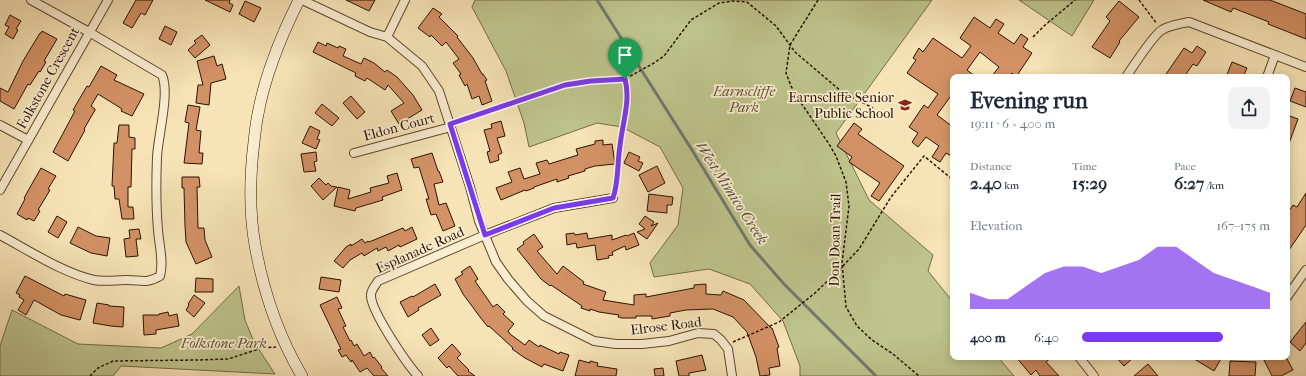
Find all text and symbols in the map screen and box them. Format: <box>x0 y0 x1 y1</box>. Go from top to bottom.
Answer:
street label: Folkstone Crescent <box>13 24 83 132</box>
pin <box>608 38 642 79</box>
icon: arrive <box>614 44 636 66</box>
park label: Earnscliffe Park <box>712 83 775 116</box>
button: share <box>1228 87 1270 129</box>
text: Evening run <box>970 88 1088 114</box>
place label: Earnscliffe Senior Public School <box>788 89 894 122</box>
school or university icon: Earnscliffe Senior Public School <box>897 97 913 113</box>
street label: Eldon Court <box>361 109 437 145</box>
text: 19:11 · 6 × 400 m <box>970 116 1055 131</box>
water label: West Mimico Creek <box>692 138 772 248</box>
text: Distance <box>970 160 1011 173</box>
text: Time <box>1072 160 1097 173</box>
text: Pace <box>1174 160 1196 173</box>
text: 2.40 <box>970 173 1002 193</box>
text: 15:29 <box>1072 173 1107 193</box>
text: 6:27 <box>1174 173 1204 193</box>
text: km <box>1002 179 1019 192</box>
text: /km <box>1204 179 1224 192</box>
street label: Don Doan Trail <box>826 193 844 287</box>
text: Elevation <box>970 218 1023 233</box>
text: 167–175 m <box>1216 218 1270 233</box>
street label: Esplanade Road <box>373 223 467 277</box>
street label: Elrose Road <box>629 313 703 339</box>
text: 400 m <box>970 330 1006 345</box>
text: 6:40 <box>1034 330 1059 345</box>
park label: Folkstone Park <box>180 335 267 352</box>

